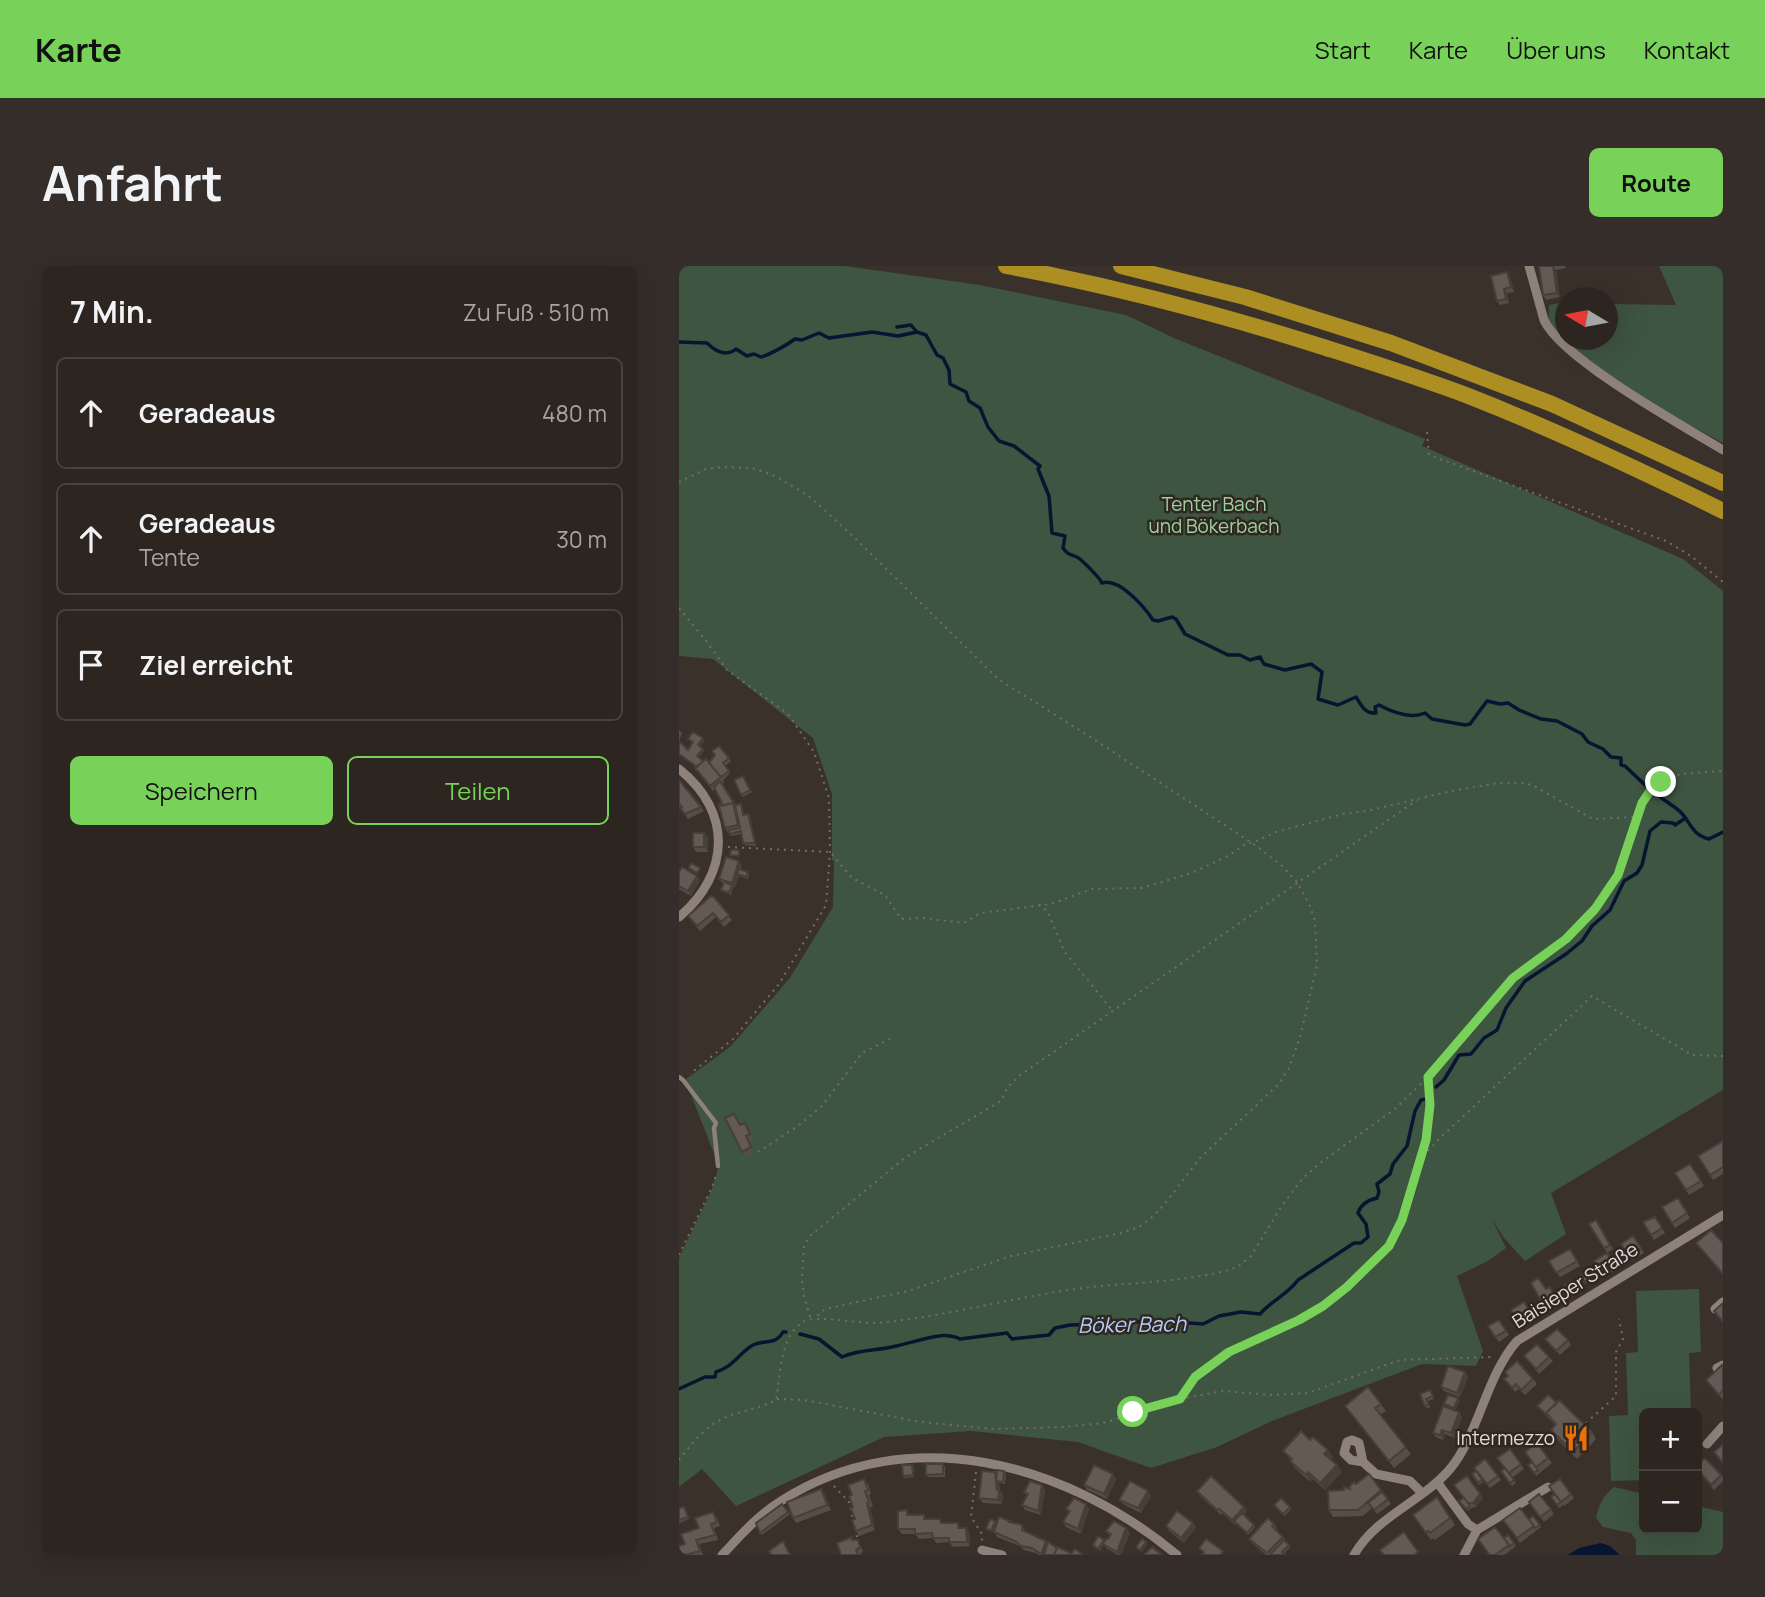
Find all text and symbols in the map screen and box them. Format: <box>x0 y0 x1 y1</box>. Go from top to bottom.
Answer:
text: Karte <box>35 27 122 72</box>
text: Start <box>1315 33 1371 66</box>
text: Karte <box>1409 33 1468 66</box>
text: Über uns <box>1506 33 1606 66</box>
text: Kontakt <box>1644 33 1730 66</box>
button: Route <box>1589 148 1723 217</box>
text: Anfahrt <box>42 149 223 216</box>
north arrow <box>1555 287 1618 350</box>
text: 7 Min. <box>70 291 154 332</box>
text: Zu Fuß · 510 m <box>463 296 609 328</box>
icon: ahead <box>72 394 110 432</box>
text: Geradeaus <box>139 395 275 431</box>
text: 480 m <box>542 397 607 429</box>
park label: Tenter Bach und Bökerbach <box>1148 491 1280 539</box>
text: Geradeaus <box>139 505 275 541</box>
icon: ahead <box>72 520 110 558</box>
text: 30 m <box>556 523 607 555</box>
text: Tente <box>139 541 200 573</box>
icon: arrive <box>72 646 110 684</box>
text: Ziel erreicht <box>139 647 293 683</box>
button: Speichern <box>70 756 333 825</box>
button: Teilen <box>347 756 609 825</box>
route end <box>1645 766 1676 797</box>
street label: Baisieper Straße <box>1507 1236 1643 1334</box>
water label: Böker Bach <box>1078 1309 1188 1339</box>
route start <box>1117 1396 1148 1427</box>
map controls <box>1639 1408 1702 1534</box>
button: + <box>1639 1408 1702 1471</box>
restaurant icon: Intermezzo <box>1561 1423 1591 1453</box>
place label: Intermezzo <box>1456 1425 1555 1451</box>
button: − <box>1639 1471 1702 1534</box>

